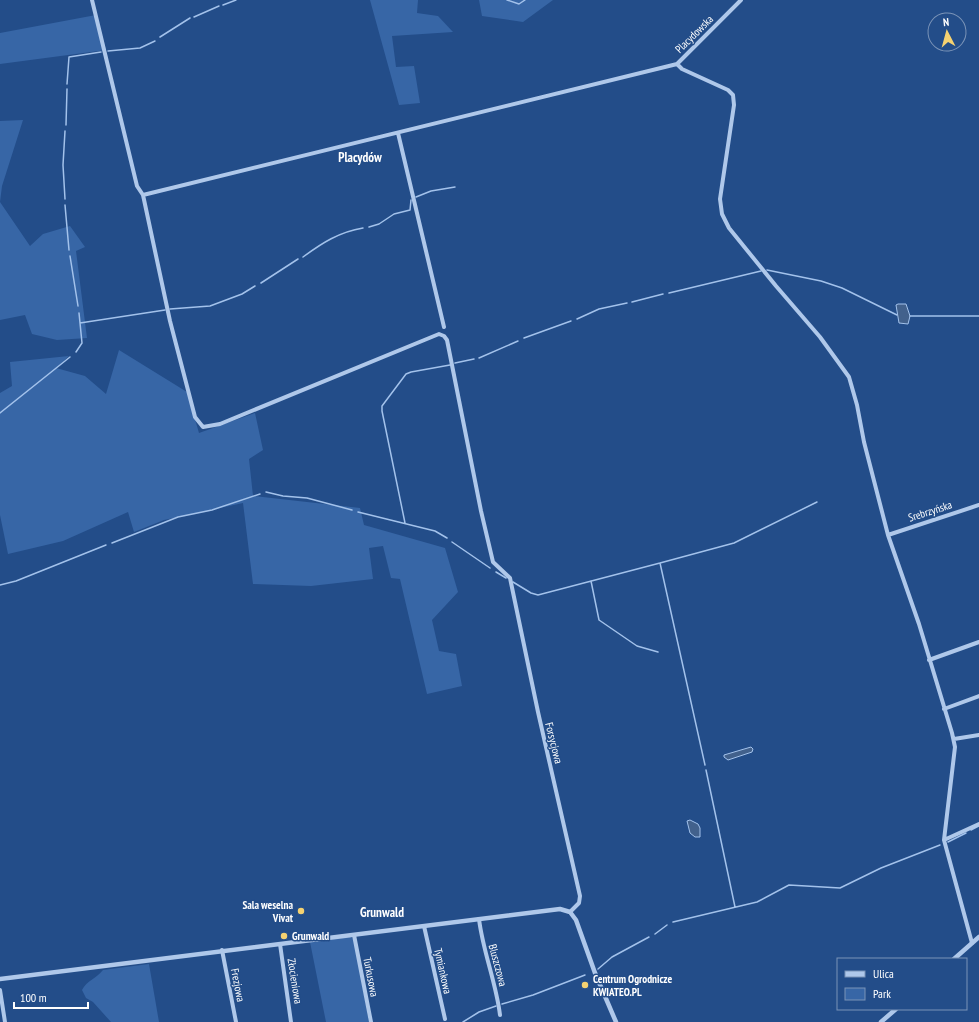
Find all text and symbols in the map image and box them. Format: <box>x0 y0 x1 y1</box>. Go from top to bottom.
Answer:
street label: Placydowska <box>672 12 716 56</box>
north arrow <box>927 12 967 52</box>
text: N <box>942 15 950 29</box>
district label: Placydów <box>338 149 382 166</box>
street label: Srebrzyńska <box>906 497 954 525</box>
street label: Forsycjowa <box>542 721 566 765</box>
place label: Sala weselna Vivat <box>242 898 294 925</box>
district label: Grunwald <box>360 904 404 921</box>
marker: Sala weselna Vivat <box>296 906 306 916</box>
place label: Grunwald <box>292 929 329 943</box>
marker: Grunwald <box>279 931 289 941</box>
street label: Bluszczowa <box>486 942 510 988</box>
street label: Tymiankowa <box>431 947 455 995</box>
street label: Turkusowa <box>360 956 382 998</box>
street label: Złocieniowa <box>285 957 305 1005</box>
legend <box>837 958 967 1010</box>
text: Ulica <box>873 966 894 981</box>
street label: Frezjowa <box>228 967 248 1003</box>
place label: Centrum Ogrodnicze KWIATEO.PL <box>593 972 672 999</box>
marker: Centrum Ogrodnicze KWIATEO.PL <box>580 980 590 990</box>
scale bar <box>14 984 88 1010</box>
text: Park <box>873 986 891 1001</box>
text: 100 m <box>20 990 47 1005</box>

